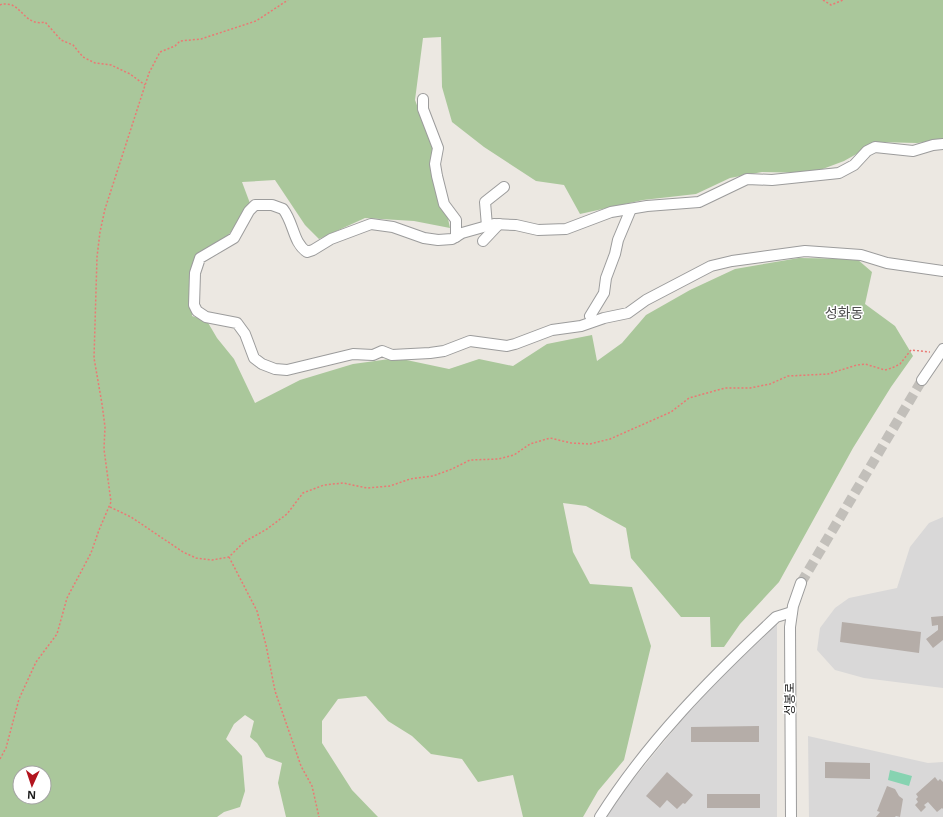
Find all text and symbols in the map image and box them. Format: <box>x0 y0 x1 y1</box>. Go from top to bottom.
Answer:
district label: 성화동 <box>825 303 863 322</box>
street label: 성봉로 <box>781 682 798 716</box>
north arrow <box>12 765 52 805</box>
text: N <box>27 788 36 803</box>

